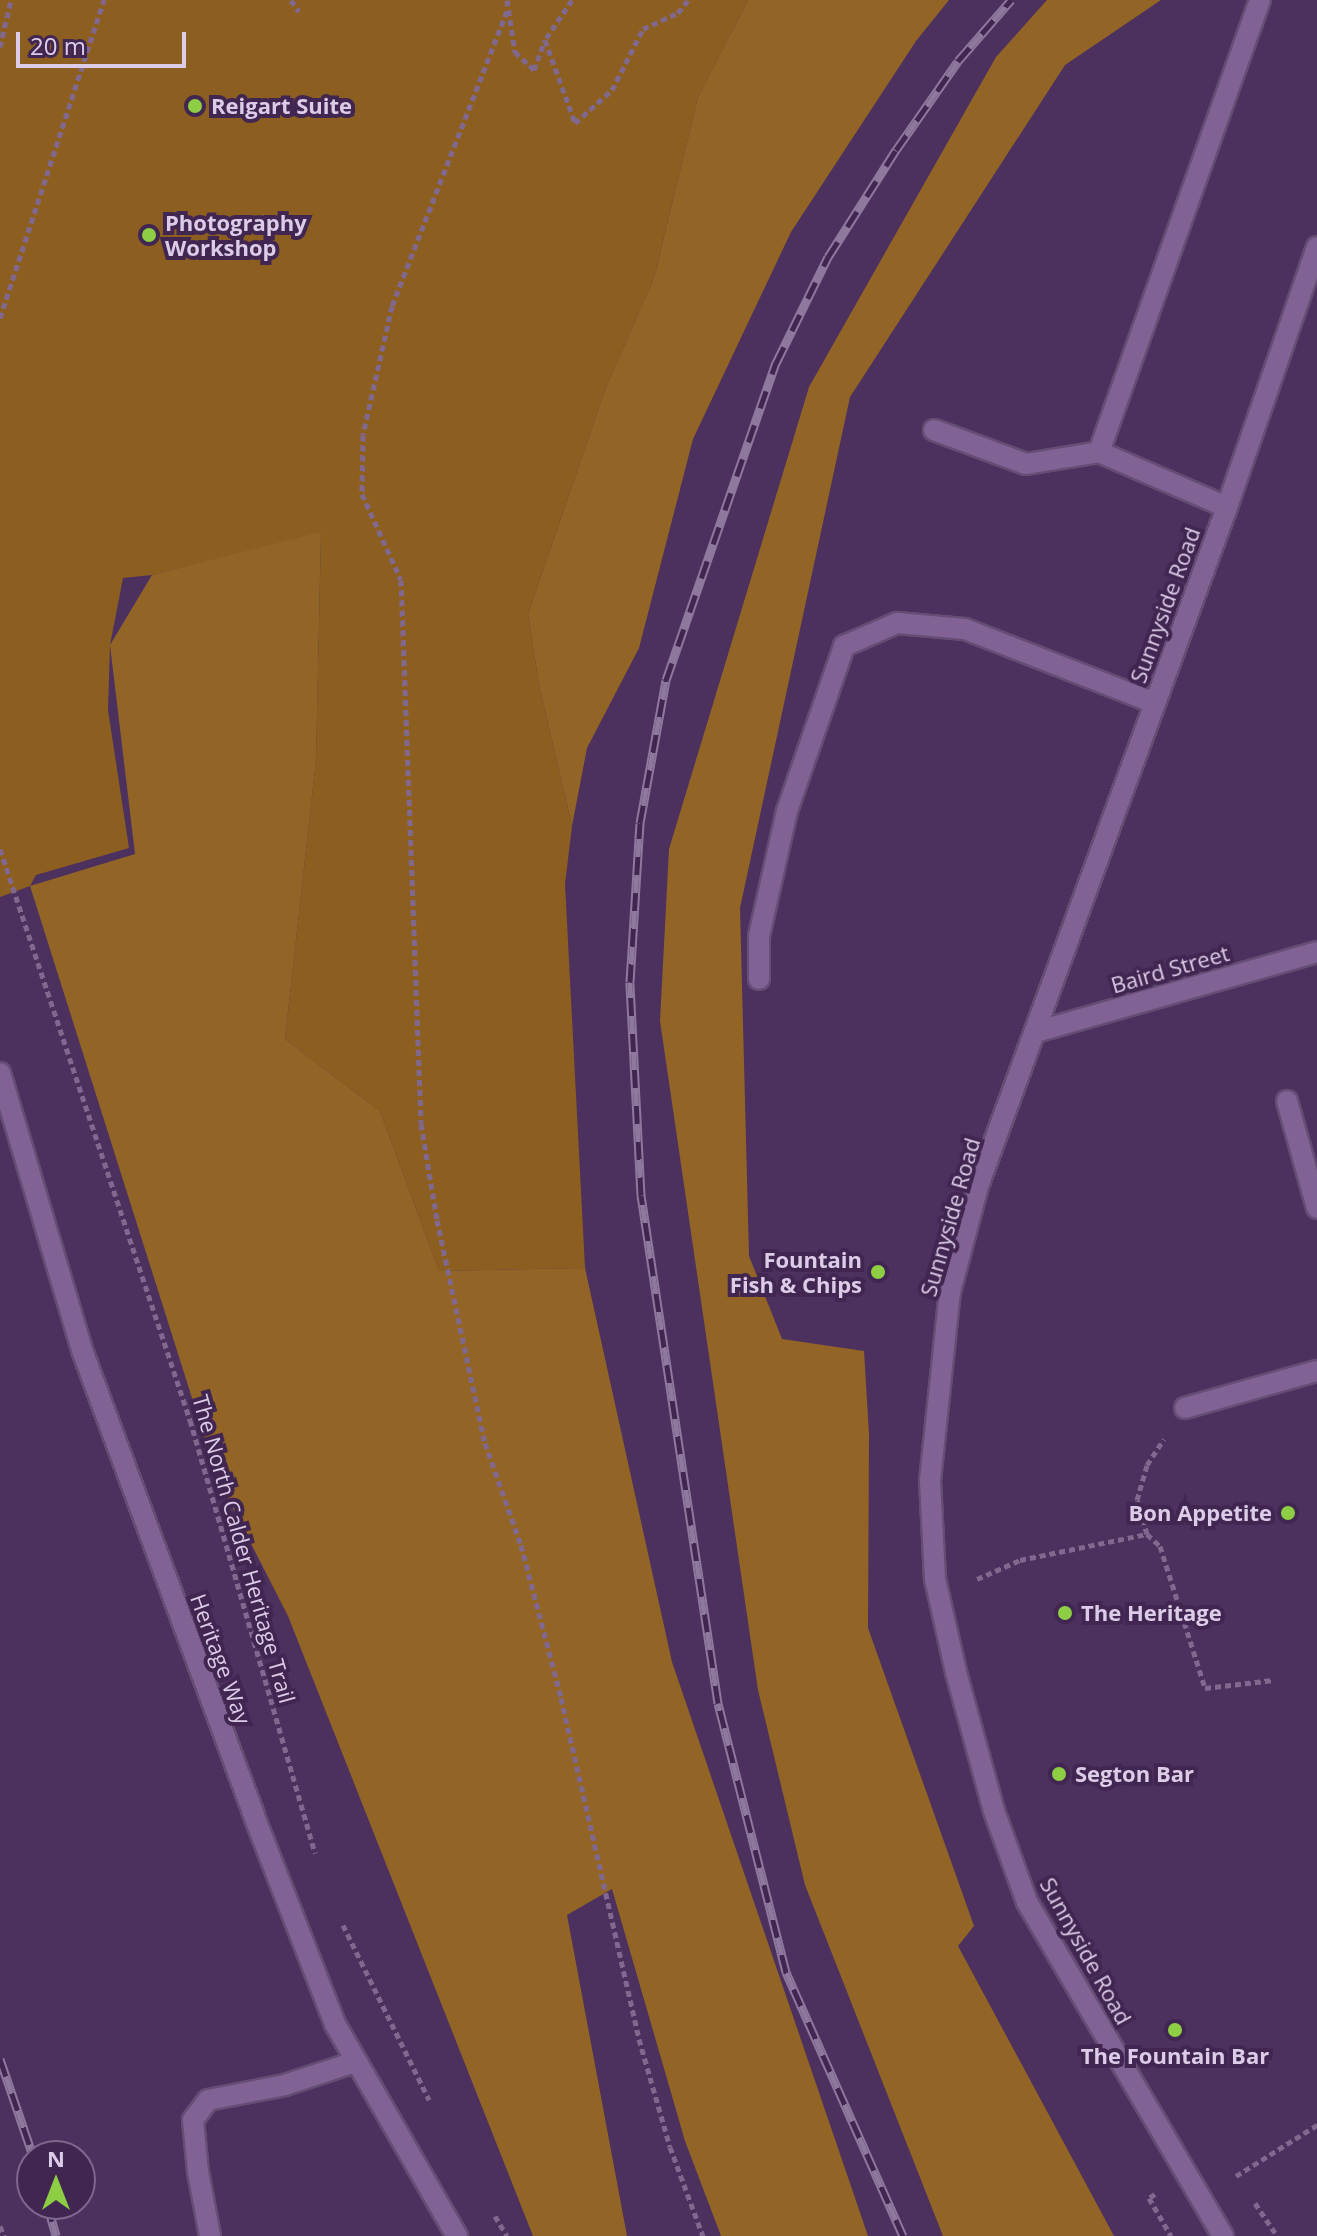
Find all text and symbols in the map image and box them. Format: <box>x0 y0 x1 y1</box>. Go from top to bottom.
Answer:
scale bar <box>20 16 190 66</box>
text: 20 m <box>30 29 86 62</box>
place label: Reigart Suite <box>211 93 352 119</box>
marker: Reigart Suite <box>186 97 204 115</box>
place label: Photography Workshop <box>165 209 307 260</box>
marker: Photography Workshop <box>140 226 158 244</box>
street label: Sunnyside Road <box>1125 524 1205 686</box>
street label: Baird Street <box>1108 940 1232 998</box>
street label: Sunnyside Road <box>915 1135 985 1299</box>
place label: Fountain Fish & Chips <box>730 1246 862 1298</box>
marker: Fountain Fish & Chips <box>869 1263 887 1281</box>
street label: The North Calder Heritage Trail <box>187 1392 301 1706</box>
place label: Bon Appetite <box>1129 1500 1272 1526</box>
marker: Bon Appetite <box>1279 1504 1297 1522</box>
street label: Heritage Way <box>185 1590 257 1728</box>
place label: The Heritage <box>1081 1600 1222 1626</box>
marker: The Heritage <box>1056 1604 1074 1622</box>
place label: Segton Bar <box>1075 1761 1194 1787</box>
marker: Segton Bar <box>1050 1765 1068 1783</box>
street label: Sunnyside Road <box>1035 1873 1137 2029</box>
marker: The Fountain Bar <box>1166 2021 1184 2039</box>
place label: The Fountain Bar <box>1081 2043 1269 2069</box>
north arrow <box>16 2140 96 2220</box>
text: N <box>47 2143 65 2173</box>

